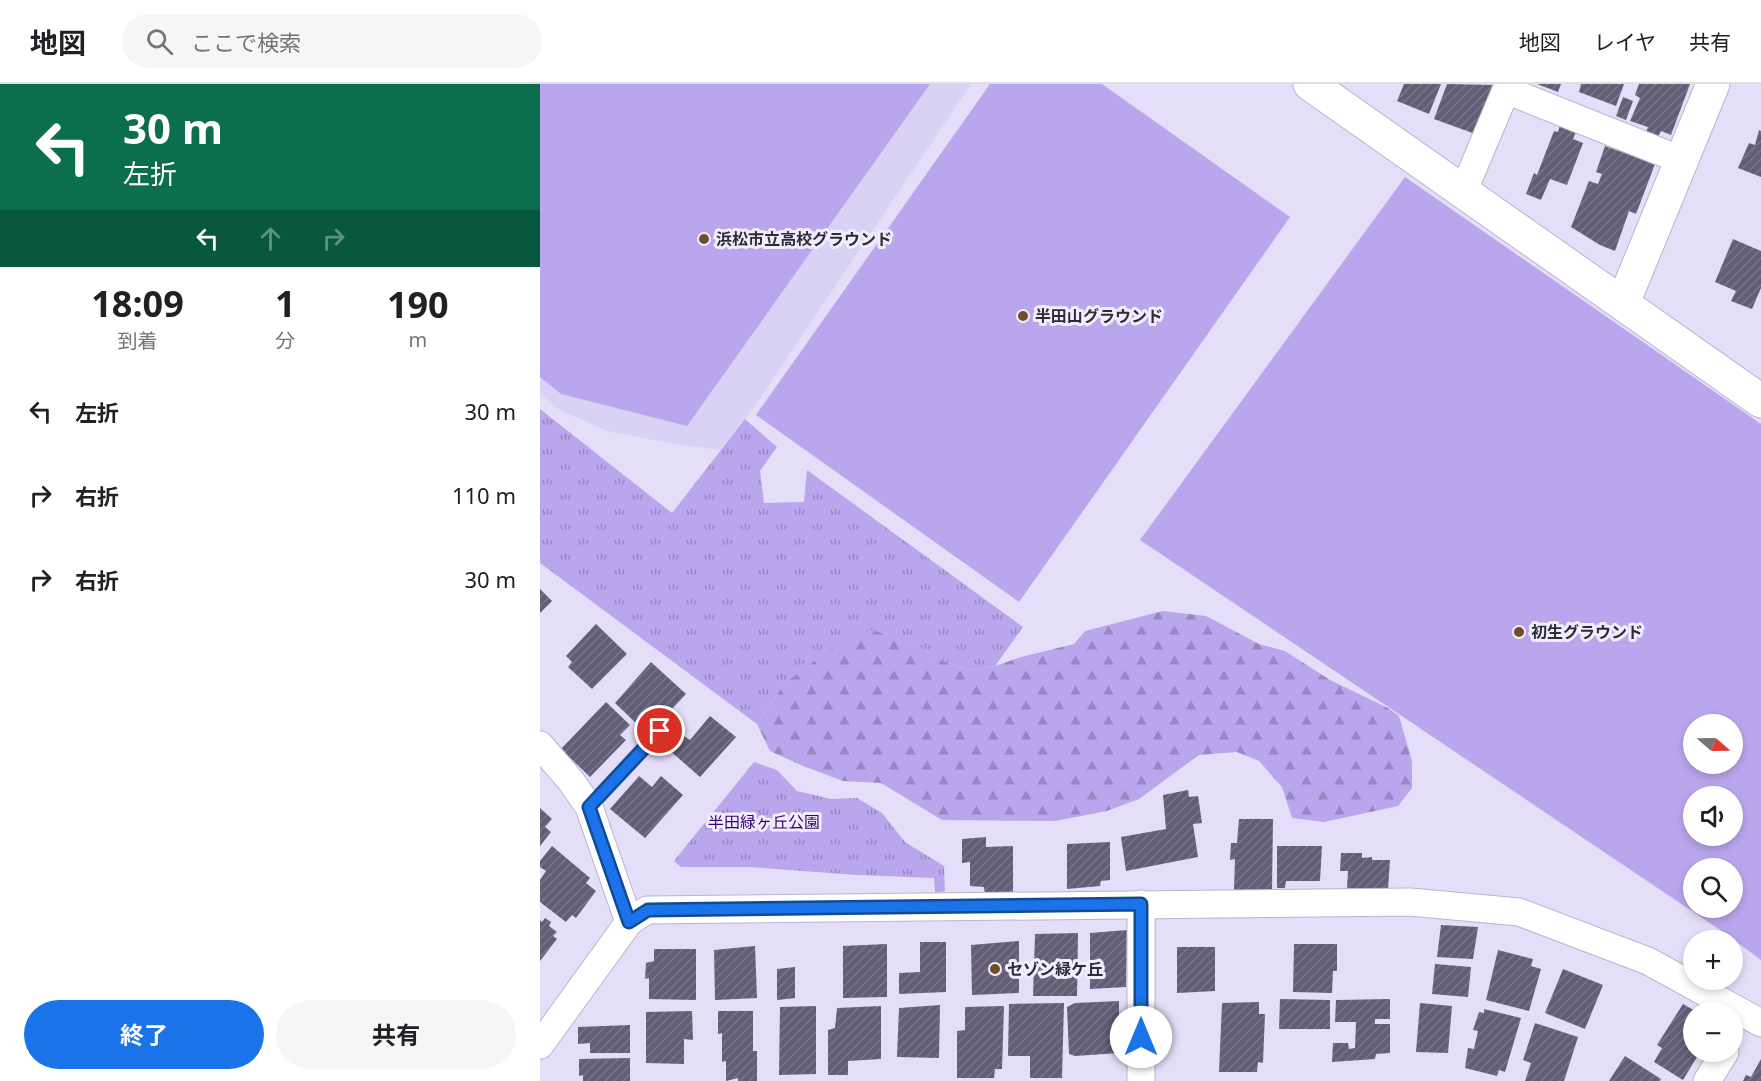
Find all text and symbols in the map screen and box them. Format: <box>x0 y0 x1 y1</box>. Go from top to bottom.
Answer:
search box <box>122 14 542 68</box>
text: 地図 <box>30 23 86 61</box>
icon: search <box>143 25 176 58</box>
text: ここで検索 <box>191 27 301 57</box>
text: 地図 <box>1519 28 1561 56</box>
text: レイヤ <box>1594 28 1656 56</box>
text: 共有 <box>1689 28 1731 56</box>
text: 30 m <box>123 99 223 156</box>
icon: left <box>24 108 102 186</box>
text: 左折 <box>123 155 177 192</box>
icon: left <box>191 222 224 255</box>
icon: ahead <box>254 222 287 255</box>
icon: right <box>317 222 350 255</box>
place label: 浜松市立高校グラウンド <box>716 228 892 250</box>
marker: 浜松市立高校グラウンド <box>697 232 711 246</box>
text: 18:09 <box>91 279 184 328</box>
text: 1 <box>275 279 296 328</box>
text: 190 <box>387 280 449 329</box>
place label: 半田山グラウンド <box>1035 305 1163 327</box>
marker: 半田山グラウンド <box>1016 309 1030 323</box>
text: m <box>408 326 427 353</box>
text: 到着 <box>118 327 158 354</box>
text: 分 <box>275 327 295 354</box>
icon: left <box>24 395 57 428</box>
text: 30 m <box>465 396 516 426</box>
text: 左折 <box>75 397 119 427</box>
icon: right <box>24 479 57 512</box>
text: 110 m <box>452 480 516 510</box>
text: 右折 <box>75 481 119 511</box>
icon: right <box>24 563 57 596</box>
text: 30 m <box>465 564 516 594</box>
text: 右折 <box>75 565 119 595</box>
place label: 初生グラウンド <box>1531 621 1643 643</box>
marker: 初生グラウンド <box>1512 625 1526 639</box>
pin <box>634 705 685 756</box>
icon: arrive <box>643 714 676 747</box>
north arrow <box>1683 714 1743 774</box>
map controls <box>1683 714 1743 1062</box>
button: sound <box>1683 786 1743 846</box>
park label: 半田緑ヶ丘公園 <box>708 811 820 833</box>
button: search <box>1683 858 1743 918</box>
button: + <box>1683 930 1743 990</box>
place label: セゾン緑ケ丘 <box>1007 958 1103 980</box>
marker: セゾン緑ケ丘 <box>988 962 1002 976</box>
button: 終了 <box>24 1000 264 1069</box>
button: 共有 <box>276 1000 516 1069</box>
button: − <box>1683 1002 1743 1062</box>
position arrow <box>1109 1005 1173 1069</box>

